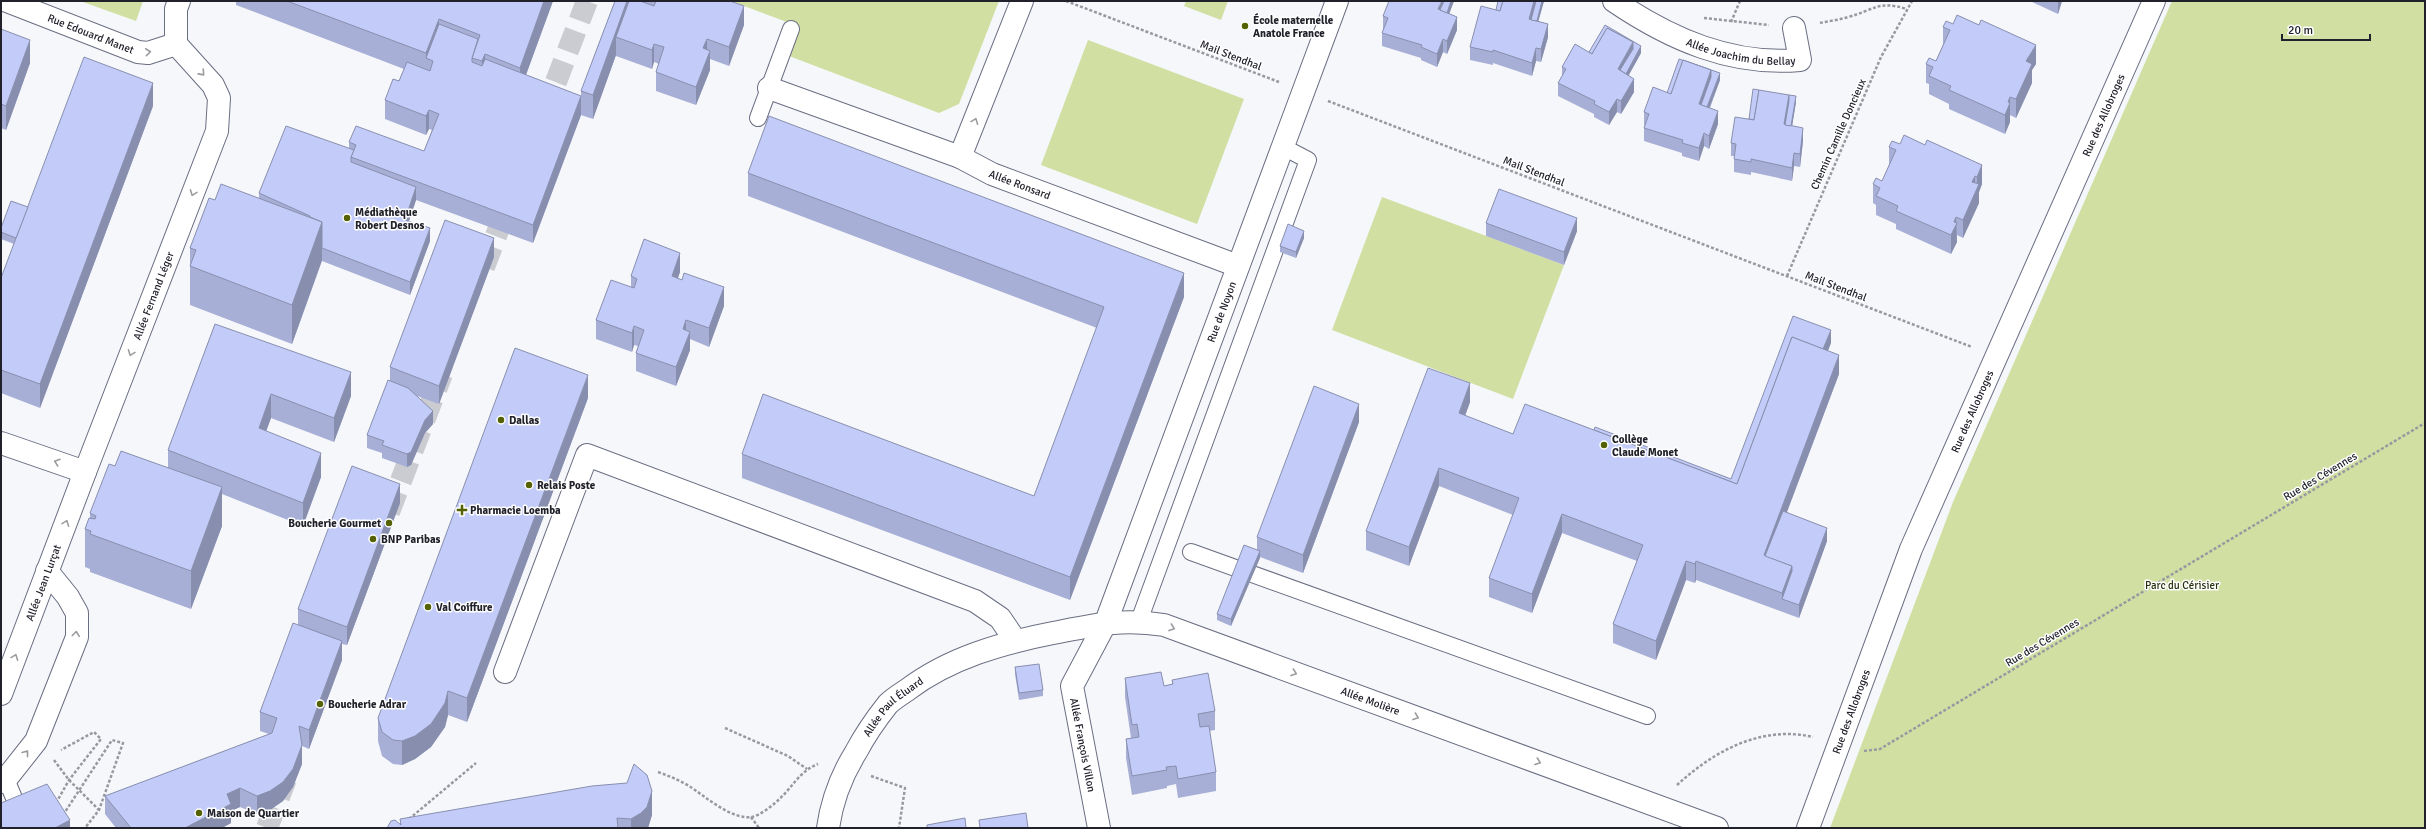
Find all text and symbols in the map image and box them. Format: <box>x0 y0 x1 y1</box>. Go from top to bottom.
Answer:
street label: Rue Edouard Manet <box>46 11 136 57</box>
place label: École maternelle Anatole France <box>1253 13 1334 40</box>
scale bar <box>2282 16 2370 42</box>
marker: École maternelle Anatole France <box>1240 21 1250 31</box>
text: 20 m <box>2288 23 2313 38</box>
street label: Allée Joachim du Bellay <box>1684 36 1797 68</box>
street label: Mail Stendhal <box>1198 38 1264 73</box>
one-way arrow <box>145 47 151 56</box>
one-way arrow <box>198 68 205 76</box>
street label: Rue des Allobroges <box>2080 72 2128 159</box>
street label: Chemin Camille Doncieux <box>1808 77 1869 192</box>
one-way arrow <box>970 117 978 124</box>
street label: Mail Stendhal <box>1501 154 1567 189</box>
street label: Allée Ronsard <box>987 167 1052 202</box>
one-way arrow <box>190 189 198 196</box>
place label: Médiathèque Robert Desnos <box>355 206 424 232</box>
marker: Médiathèque Robert Desnos <box>342 213 352 223</box>
street label: Allée Fernand Léger <box>131 250 177 342</box>
street label: Mail Stendhal <box>1803 269 1869 304</box>
street label: Rue de Noyon <box>1205 280 1239 344</box>
one-way arrow <box>128 350 136 357</box>
street label: Rue des Allobroges <box>1949 368 1997 455</box>
place label: Dallas <box>509 414 539 427</box>
marker: Dallas <box>496 415 506 425</box>
place label: Collège Claude Monet <box>1612 433 1678 459</box>
marker: Collège Claude Monet <box>1599 440 1609 450</box>
street label: Rue des Cévennes <box>2281 449 2360 503</box>
one-way arrow <box>53 459 60 467</box>
place label: Relais Poste <box>537 479 596 492</box>
marker: Relais Poste <box>524 480 534 490</box>
place label: Pharmacie Loemba <box>470 504 561 517</box>
marker: Pharmacie Loemba <box>457 505 467 515</box>
place label: Boucherie Gourmet <box>288 517 381 530</box>
marker: Boucherie Gourmet <box>384 518 394 528</box>
one-way arrow <box>61 519 69 526</box>
place label: BNP Paribas <box>381 533 441 546</box>
marker: BNP Paribas <box>368 534 378 544</box>
street label: Allée Jean Lurçat <box>23 543 64 623</box>
park label: Parc du Cérisier <box>2145 579 2219 592</box>
place label: Val Coiffure <box>436 601 493 614</box>
marker: Val Coiffure <box>423 602 433 612</box>
street label: Rue des Cévennes <box>2003 615 2082 669</box>
one-way arrow <box>1168 623 1175 632</box>
one-way arrow <box>72 631 81 637</box>
one-way arrow <box>10 654 18 661</box>
one-way arrow <box>1290 668 1297 676</box>
street label: Rue des Allobroges <box>1830 668 1873 756</box>
street label: Allée Paul Éluard <box>861 674 926 739</box>
street label: Allée Molière <box>1339 684 1402 718</box>
street label: Allée François Villon <box>1067 697 1098 793</box>
place label: Boucherie Adrar <box>328 698 407 711</box>
marker: Boucherie Adrar <box>315 699 325 709</box>
one-way arrow <box>1413 713 1420 721</box>
one-way arrow <box>22 751 29 758</box>
one-way arrow <box>1535 758 1542 766</box>
place label: Maison de Quartier <box>207 807 300 820</box>
marker: Maison de Quartier <box>194 808 204 818</box>

